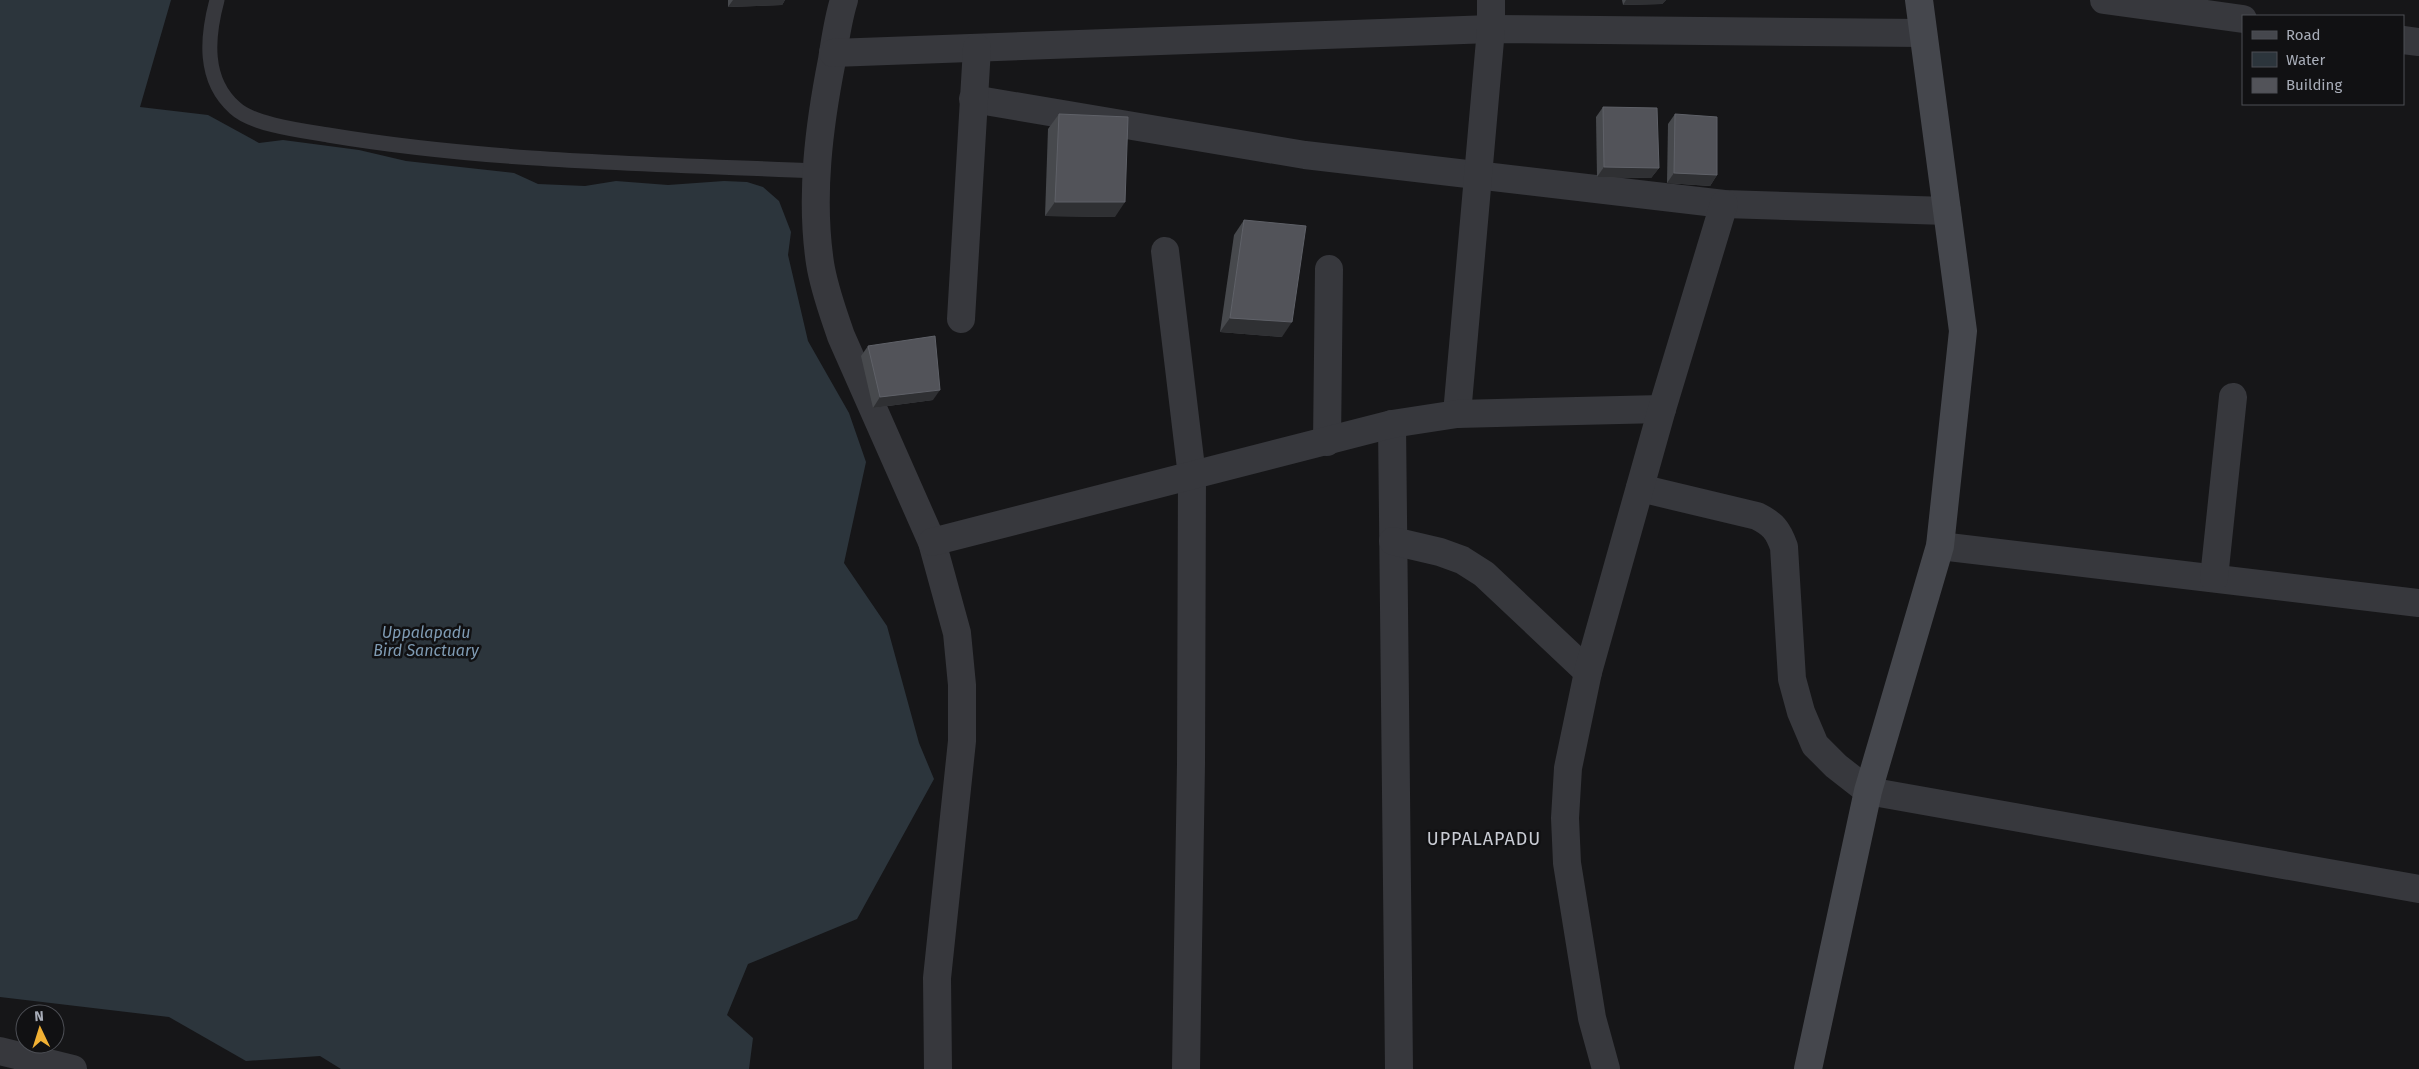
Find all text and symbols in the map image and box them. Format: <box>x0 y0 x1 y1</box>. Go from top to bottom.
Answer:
legend <box>2242 15 2404 105</box>
text: Road <box>2286 26 2321 44</box>
text: Water <box>2286 51 2325 69</box>
text: Building <box>2286 76 2342 94</box>
water label: Uppalapadu Bird Sanctuary <box>373 623 480 660</box>
district label: UPPALAPADU <box>1427 828 1541 850</box>
north arrow <box>15 1004 65 1054</box>
text: N <box>34 1008 44 1025</box>

